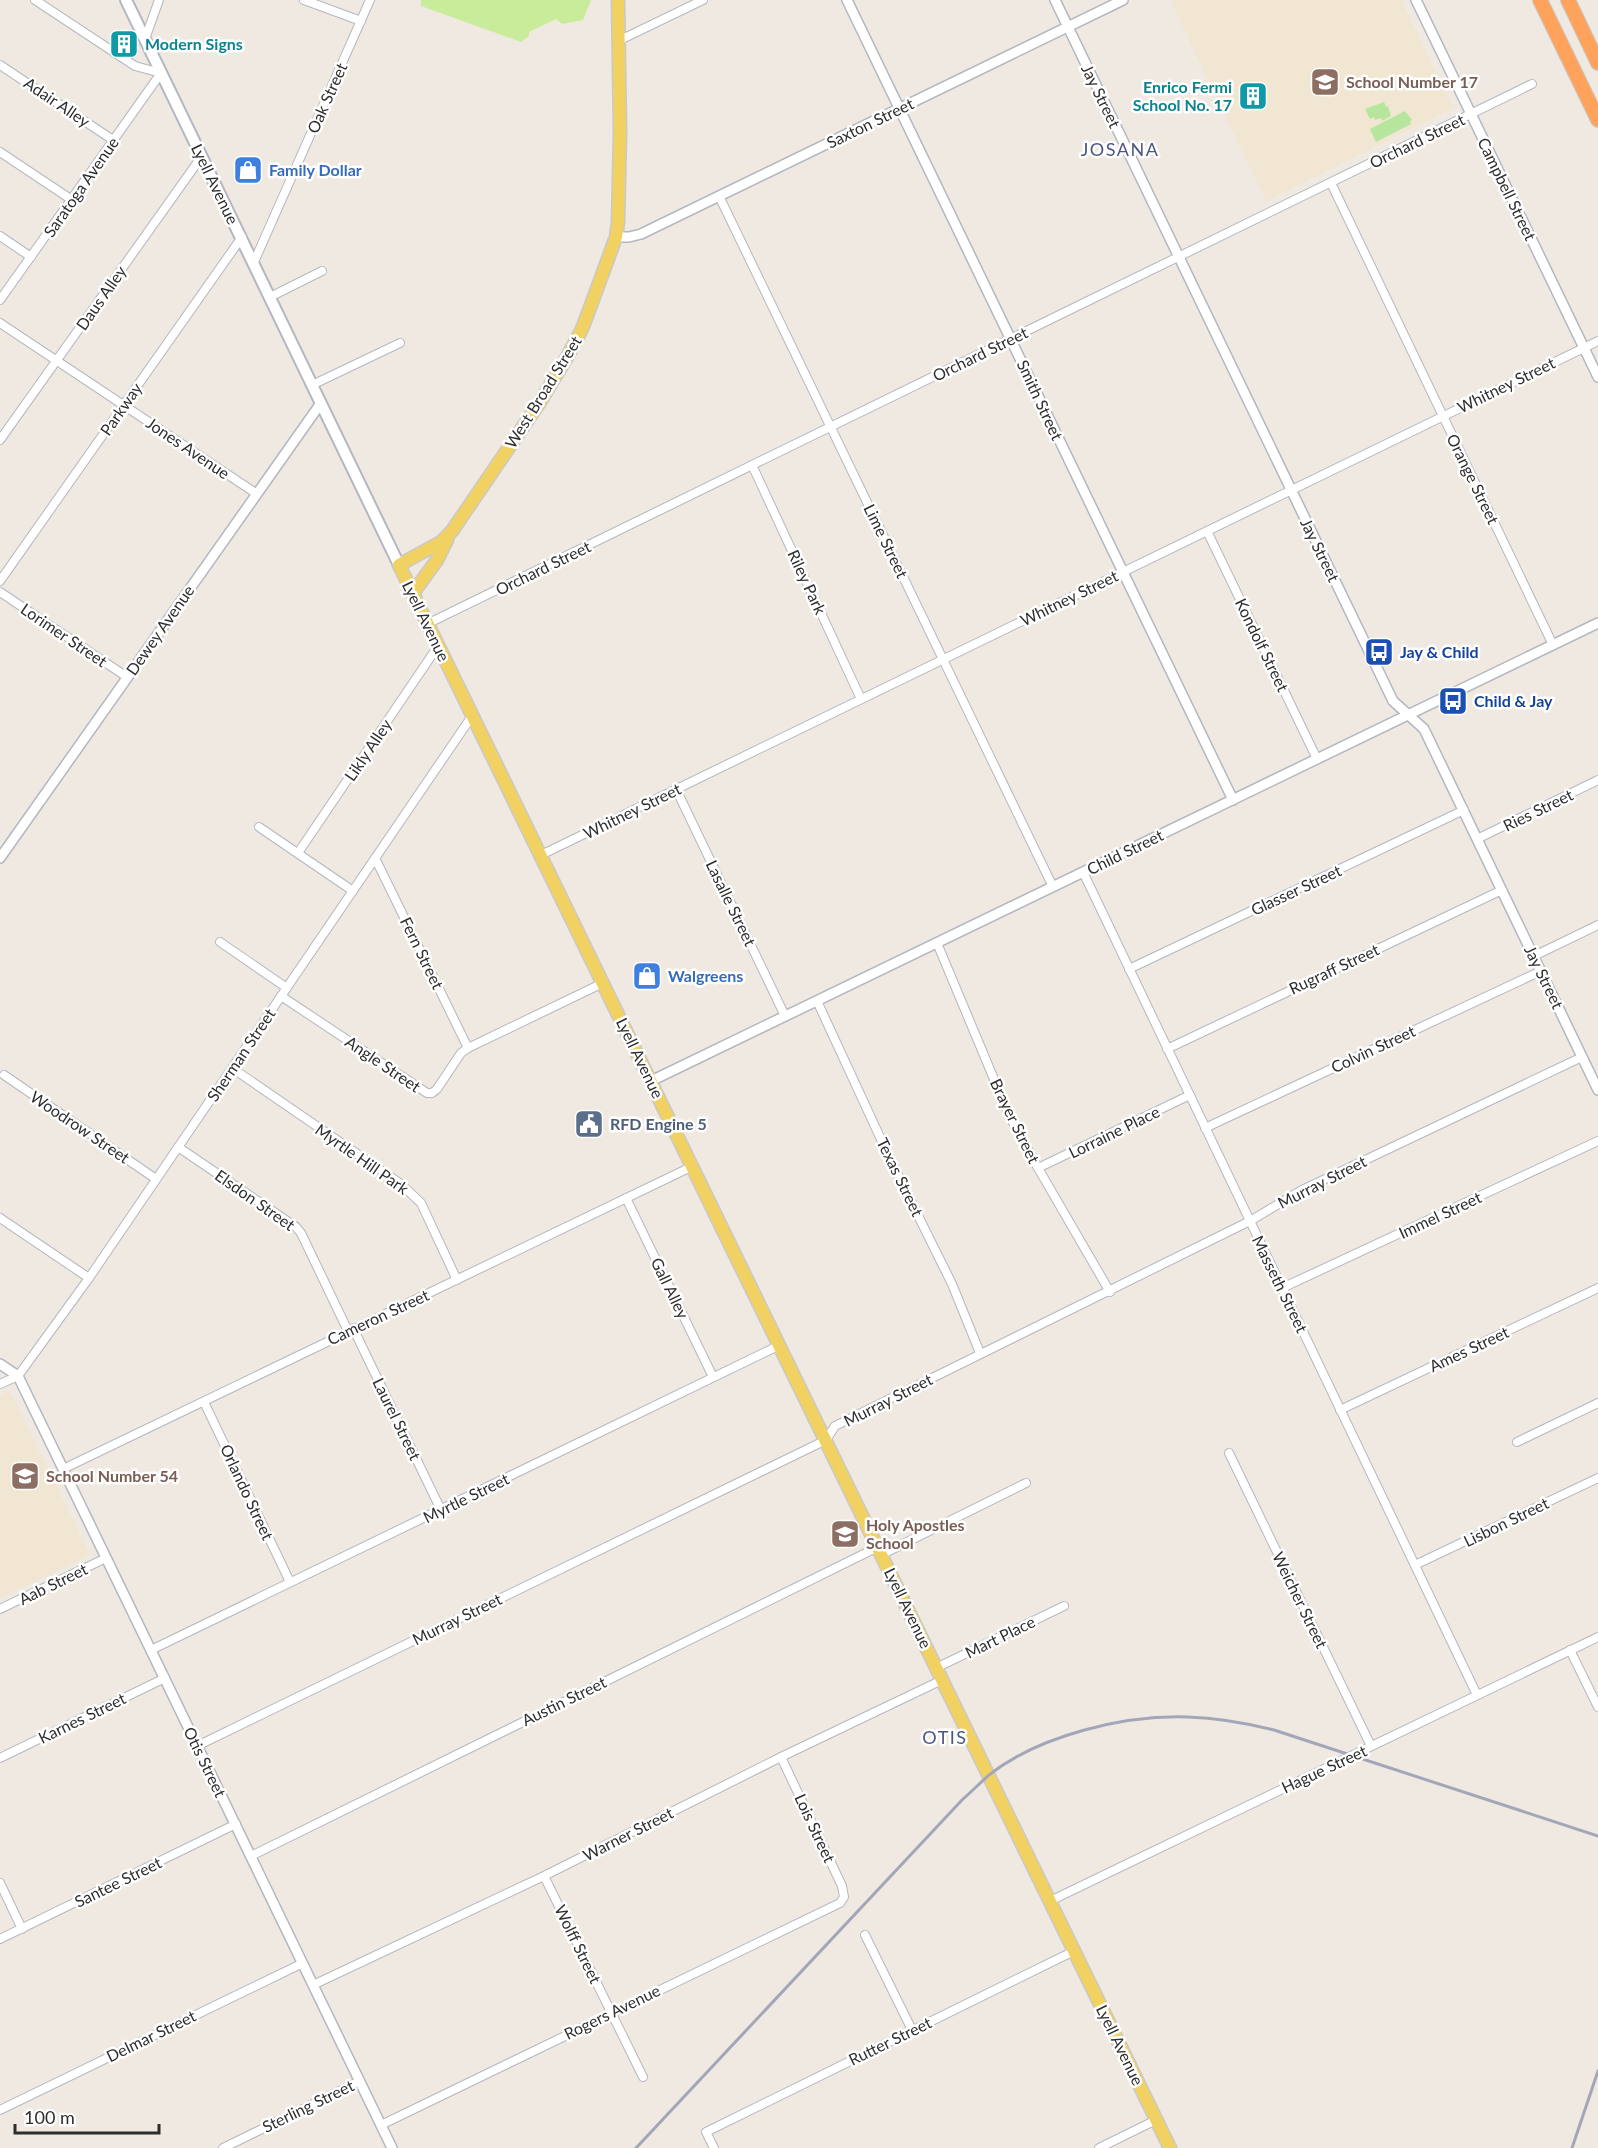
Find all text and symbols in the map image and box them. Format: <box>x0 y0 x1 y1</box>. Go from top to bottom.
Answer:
building icon: Modern Signs <box>108 28 140 60</box>
place label: Modern Signs <box>145 34 243 53</box>
street label: Oak Street <box>303 59 351 136</box>
street label: Jay Street <box>1078 61 1125 131</box>
school or university icon: School Number 17 <box>1309 66 1341 98</box>
place label: School Number 17 <box>1346 72 1478 91</box>
street label: Adair Alley <box>21 73 94 131</box>
place label: Enrico Fermi School No. 17 <box>1133 77 1232 114</box>
building icon: Enrico Fermi School No. 17 <box>1237 80 1269 112</box>
street label: Saxton Street <box>823 93 917 152</box>
street label: Orchard Street <box>1366 109 1468 172</box>
street label: Saratoga Avenue <box>39 133 122 240</box>
street label: Campbell Street <box>1474 134 1541 243</box>
district label: JOSANA <box>1081 138 1159 160</box>
street label: Lyell Avenue <box>188 140 243 227</box>
shop icon: Family Dollar <box>232 154 264 186</box>
place label: Family Dollar <box>269 160 362 179</box>
street label: Daus Alley <box>72 261 130 334</box>
street label: Orchard Street <box>929 322 1031 385</box>
street label: West Broad Street <box>500 332 585 451</box>
street label: Whitney Street <box>1454 353 1558 416</box>
street label: Smith Street <box>1014 357 1067 443</box>
street label: Parkway <box>96 378 146 439</box>
street label: Jones Avenue <box>143 413 234 482</box>
street label: Orange Street <box>1443 431 1504 527</box>
street label: Lime Street <box>860 501 913 581</box>
street label: Jay Street <box>1297 515 1344 585</box>
street label: Orchard Street <box>492 536 594 599</box>
street label: Riley Park <box>784 547 831 618</box>
street label: Whitney Street <box>1017 566 1121 629</box>
street label: Lyell Avenue <box>399 577 454 664</box>
street label: Dewey Avenue <box>122 581 198 678</box>
street label: Kondolf Street <box>1232 595 1293 695</box>
street label: Lorimer Street <box>18 599 111 670</box>
bus stop icon: Jay & Child <box>1363 636 1395 668</box>
place label: Jay & Child <box>1400 642 1479 661</box>
bus stop icon: Child & Jay <box>1437 685 1469 717</box>
place label: Child & Jay <box>1474 691 1553 710</box>
street label: Likly Alley <box>340 715 396 784</box>
street label: Whitney Street <box>580 779 684 842</box>
street label: Ries Street <box>1500 784 1576 835</box>
street label: Child Street <box>1084 825 1166 878</box>
street label: Lasalle Street <box>702 857 761 949</box>
street label: Glasser Street <box>1248 860 1344 919</box>
street label: Fern Street <box>397 914 448 992</box>
street label: Rugraff Street <box>1286 939 1382 998</box>
street label: Jay Street <box>1521 942 1568 1012</box>
shop icon: Walgreens <box>631 960 663 992</box>
place label: Walgreens <box>668 966 743 985</box>
street label: Sherman Street <box>203 1004 279 1105</box>
street label: Lyell Avenue <box>613 1014 668 1101</box>
street label: Colvin Street <box>1328 1021 1418 1076</box>
street label: Angle Street <box>342 1032 425 1096</box>
street label: Brayer Street <box>987 1075 1044 1166</box>
street label: Woodrow Street <box>27 1086 134 1167</box>
street label: Lorraine Place <box>1065 1101 1162 1162</box>
public building icon: RFD Engine 5 <box>573 1108 605 1140</box>
place label: RFD Engine 5 <box>610 1114 707 1133</box>
street label: Myrtle Hill Park <box>312 1119 413 1198</box>
street label: Texas Street <box>873 1134 928 1219</box>
street label: Murray Street <box>1274 1151 1370 1212</box>
street label: Elsdon Street <box>212 1165 299 1234</box>
street label: Immel Street <box>1395 1187 1484 1242</box>
street label: Masseth Street <box>1249 1232 1312 1336</box>
street label: Gall Alley <box>648 1254 694 1322</box>
street label: Cameron Street <box>324 1285 432 1348</box>
street label: Ames Street <box>1426 1322 1512 1375</box>
street label: Murray Street <box>840 1369 936 1430</box>
street label: Laurel Street <box>369 1375 426 1463</box>
street label: Orlando Street <box>217 1441 278 1543</box>
school or university icon: School Number 54 <box>9 1460 41 1492</box>
place label: School Number 54 <box>46 1466 178 1485</box>
street label: Myrtle Street <box>420 1469 512 1526</box>
street label: Lisbon Street <box>1460 1493 1552 1550</box>
place label: Holy Apostles School <box>866 1515 965 1552</box>
school or university icon: Holy Apostles School <box>829 1518 861 1550</box>
street label: Weicher Street <box>1269 1549 1332 1651</box>
street label: Aab Street <box>15 1559 90 1608</box>
street label: Lyell Avenue <box>881 1564 936 1651</box>
street label: Murray Street <box>409 1589 505 1648</box>
street label: Mart Place <box>962 1611 1038 1662</box>
street label: Austin Street <box>518 1672 609 1729</box>
street label: Karnes Street <box>35 1688 129 1747</box>
street label: Otis Street <box>180 1724 231 1800</box>
district label: OTIS <box>922 1726 968 1748</box>
street label: Hague Street <box>1278 1740 1370 1797</box>
street label: Lois Street <box>791 1790 840 1865</box>
street label: Warner Street <box>580 1803 676 1864</box>
street label: Santee Street <box>71 1852 164 1911</box>
street label: Wolff Street <box>551 1901 606 1986</box>
street label: Rogers Avenue <box>561 1980 663 2043</box>
street label: Lyell Avenue <box>1093 2001 1148 2088</box>
street label: Delmar Street <box>103 2006 199 2065</box>
street label: Rutter Street <box>845 2012 934 2069</box>
street label: Sterling Street <box>259 2075 357 2136</box>
scale bar <box>15 2097 159 2135</box>
text: 100 m <box>24 2106 75 2128</box>

